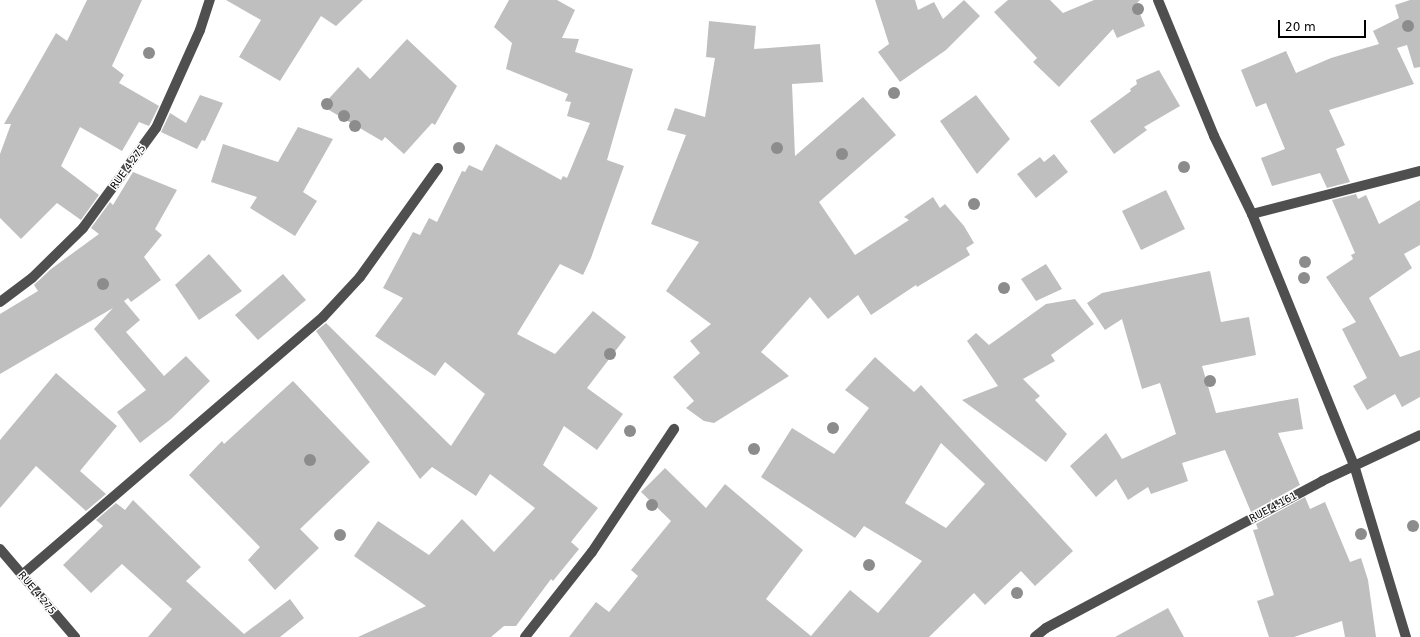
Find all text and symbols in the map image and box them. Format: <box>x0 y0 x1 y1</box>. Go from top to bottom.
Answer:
scale bar <box>1280 12 1368 38</box>
text: 20 m <box>1285 20 1316 34</box>
street label: RUE 4.275 <box>108 142 148 192</box>
street label: RUE 4.161 <box>1247 489 1299 525</box>
street label: RUE 4.275 <box>16 569 58 617</box>

